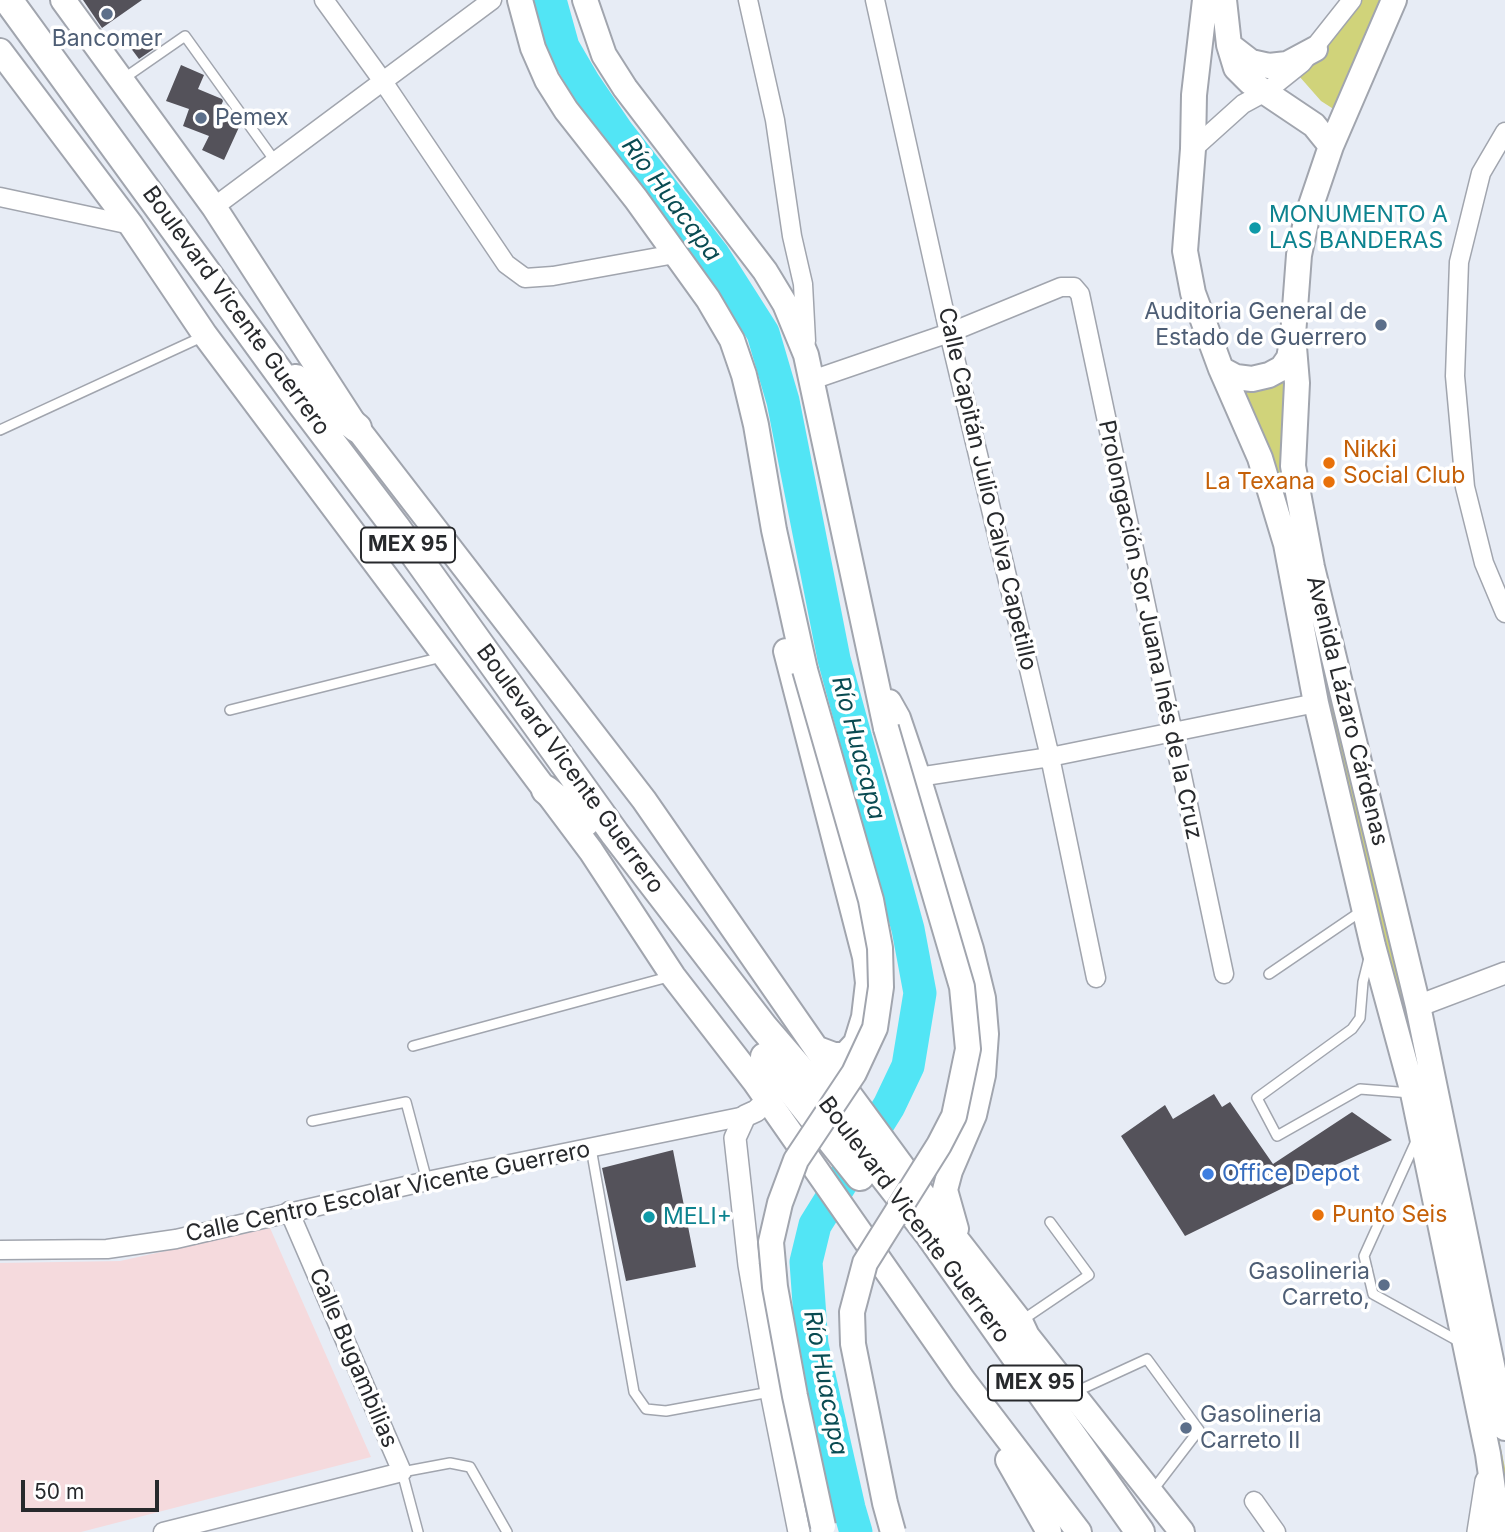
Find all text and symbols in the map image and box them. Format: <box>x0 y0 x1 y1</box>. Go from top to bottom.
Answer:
marker: Bancomer <box>99 6 115 22</box>
place label: Bancomer <box>52 25 162 53</box>
place label: Pemex <box>215 104 289 132</box>
marker: Pemex <box>193 110 209 126</box>
water label: Río Huacapa <box>615 133 727 267</box>
street label: Boulevard Vicente Guerrero <box>136 181 336 441</box>
place label: MONUMENTO A LAS BANDERAS <box>1269 201 1448 255</box>
marker: MONUMENTO A LAS BANDERAS <box>1247 220 1263 236</box>
place label: Auditoria General de Estado de Guerrero <box>1144 298 1367 352</box>
street label: Calle Capitán Julio Calva Capetillo <box>932 305 1042 673</box>
marker: Auditoria General de Estado de Guerrero <box>1373 317 1389 333</box>
street label: Prolongación Sor Juana Inés de la Cruz <box>1092 418 1208 842</box>
place label: Nikki Social Club <box>1343 436 1465 490</box>
marker: Nikki Social Club <box>1321 455 1337 471</box>
place label: La Texana <box>1205 468 1315 496</box>
marker: La Texana <box>1321 474 1337 490</box>
road number: MEX 95 <box>361 528 455 562</box>
street label: Avenida Lázaro Cárdenas <box>1300 573 1394 849</box>
street label: Boulevard Vicente Guerrero <box>470 639 670 899</box>
water label: Río Huacapa <box>825 673 891 823</box>
street label: Boulevard Vicente Guerrero <box>812 1091 1016 1349</box>
street label: Calle Centro Escolar Vicente Guerrero <box>183 1136 593 1248</box>
place label: Office Depot <box>1222 1160 1360 1188</box>
marker: Office Depot <box>1200 1166 1216 1182</box>
place label: Punto Seis <box>1332 1201 1447 1229</box>
place label: MELI+ <box>663 1203 732 1231</box>
marker: Punto Seis <box>1310 1207 1326 1223</box>
marker: MELI+ <box>641 1209 657 1225</box>
place label: Gasolineria Carreto, <box>1248 1258 1370 1312</box>
street label: Calle Bugambilias <box>303 1264 403 1452</box>
marker: Gasolineria Carreto, <box>1376 1277 1392 1293</box>
water label: Río Huacapa <box>797 1308 853 1458</box>
road number: MEX 95 <box>988 1366 1082 1400</box>
place label: Gasolineria Carreto II <box>1200 1401 1322 1455</box>
marker: Gasolineria Carreto II <box>1178 1420 1194 1436</box>
scale bar <box>24 1466 163 1510</box>
text: 50 m <box>34 1479 84 1504</box>

